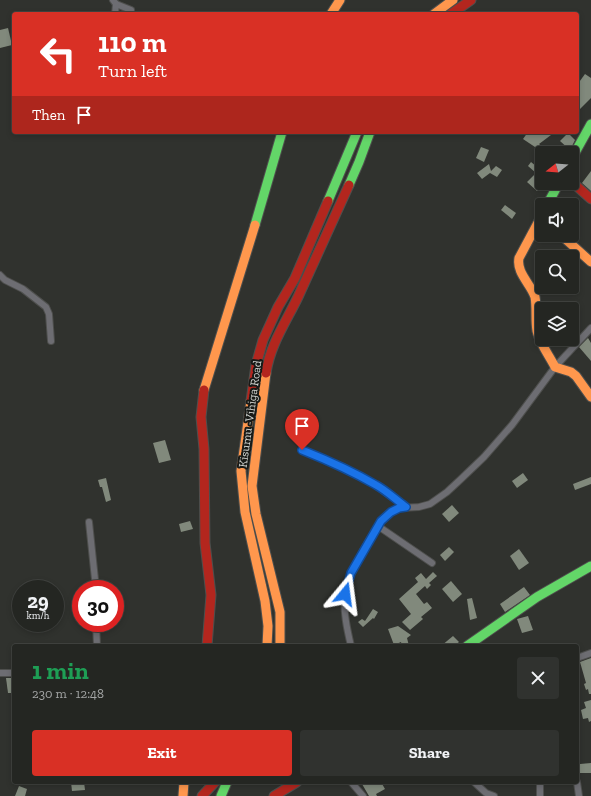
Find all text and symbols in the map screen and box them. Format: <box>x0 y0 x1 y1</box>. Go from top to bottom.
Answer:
text: 110 m <box>98 26 167 59</box>
icon: left <box>32 28 84 80</box>
text: Turn left <box>98 60 167 82</box>
icon: arrive <box>73 104 95 126</box>
text: Then <box>32 106 65 124</box>
north arrow <box>535 146 579 190</box>
map controls <box>535 146 579 346</box>
button: sound <box>535 198 579 242</box>
button: search <box>535 250 579 294</box>
button: layers <box>535 302 579 346</box>
street label: Kisumu -Vihiga Road <box>236 359 265 469</box>
pin <box>285 409 319 450</box>
icon: arrive <box>291 415 313 437</box>
position arrow <box>324 573 366 615</box>
speed limit sign: 30 <box>72 580 124 632</box>
text: 29 <box>27 589 49 613</box>
text: km/h <box>27 610 49 622</box>
text: 1 min <box>32 656 89 685</box>
button: close <box>517 657 559 699</box>
text: 230 m · 12:48 <box>32 686 104 701</box>
button: Exit <box>32 730 292 776</box>
button: Share <box>300 730 559 776</box>

